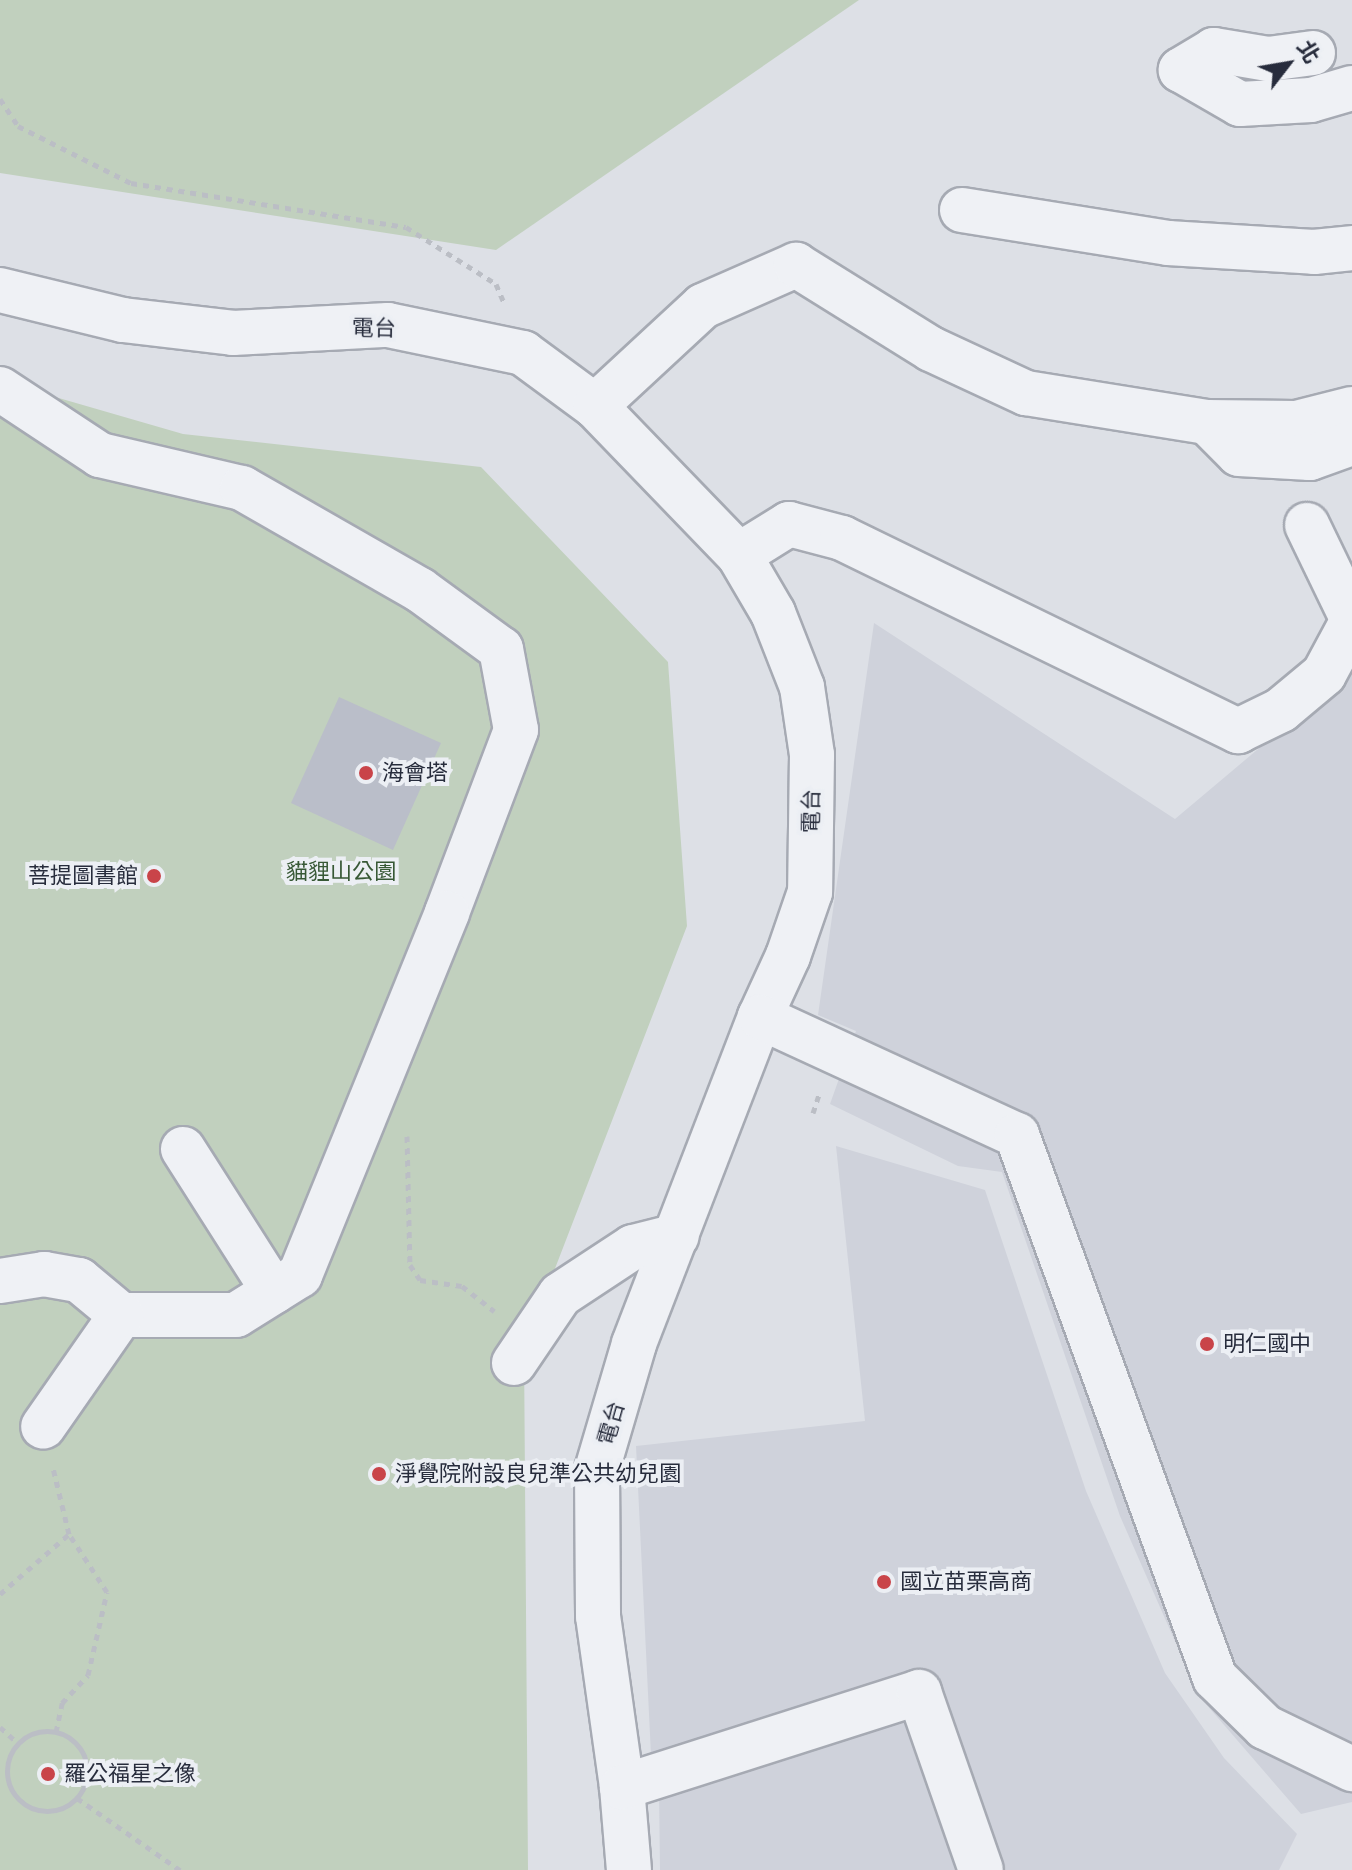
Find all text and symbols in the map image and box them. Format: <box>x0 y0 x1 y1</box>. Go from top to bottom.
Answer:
north arrow <box>1248 24 1328 104</box>
text: 北 <box>1292 36 1325 68</box>
street label: 電台 <box>352 314 396 342</box>
place label: 海會塔 <box>382 760 448 786</box>
marker: 海會塔 <box>357 764 375 782</box>
street label: 電台 <box>797 789 825 833</box>
park label: 貓貍山公園 <box>286 859 396 885</box>
place label: 菩提圖書館 <box>28 863 138 889</box>
marker: 菩提圖書館 <box>145 867 163 885</box>
place label: 明仁國中 <box>1223 1331 1311 1357</box>
marker: 明仁國中 <box>1198 1335 1216 1353</box>
street label: 電台 <box>592 1398 630 1448</box>
place label: 淨覺院附設良兒準公共幼兒園 <box>395 1461 681 1487</box>
marker: 淨覺院附設良兒準公共幼兒園 <box>370 1465 388 1483</box>
place label: 國立苗栗高商 <box>900 1569 1032 1595</box>
marker: 國立苗栗高商 <box>875 1573 893 1591</box>
place label: 羅公福星之像 <box>64 1761 196 1787</box>
marker: 羅公福星之像 <box>39 1765 57 1783</box>

